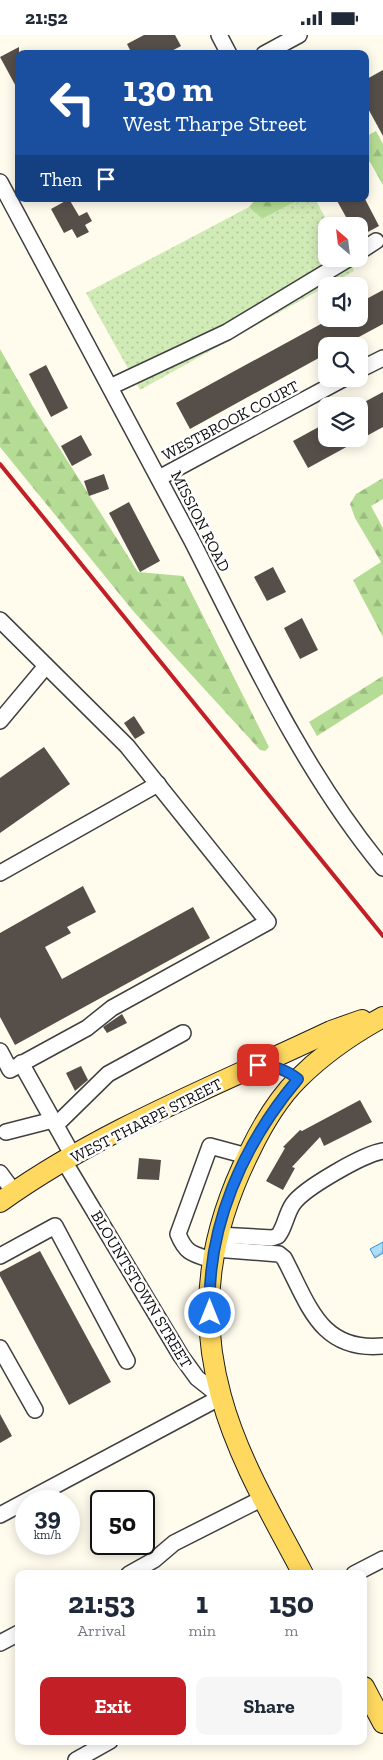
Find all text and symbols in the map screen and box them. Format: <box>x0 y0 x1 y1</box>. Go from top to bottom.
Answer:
text: 21:52 <box>25 6 68 29</box>
text: 130 m <box>123 68 213 110</box>
icon: left <box>40 70 105 135</box>
text: West Tharpe Street <box>123 110 307 137</box>
icon: arrive <box>92 165 120 193</box>
text: Then <box>40 168 82 191</box>
north arrow <box>318 217 368 267</box>
map controls <box>318 217 368 447</box>
button: sound <box>318 277 368 327</box>
button: search <box>318 337 368 387</box>
street label: WESTBROOK COURT <box>159 376 302 465</box>
button: layers <box>318 397 368 447</box>
street label: MISSION ROAD <box>167 468 234 575</box>
pin <box>237 1044 279 1086</box>
icon: arrive <box>244 1051 272 1079</box>
street label: WEST THARPE STREET <box>67 1074 225 1167</box>
street label: BLOUNTSTOWN STREET <box>87 1207 196 1371</box>
position arrow <box>183 1286 235 1338</box>
speed limit sign: 50 <box>90 1490 155 1555</box>
text: 39 <box>34 1501 61 1531</box>
text: km/h <box>34 1528 61 1542</box>
text: 21:53 <box>68 1585 135 1621</box>
text: 1 <box>196 1585 208 1621</box>
text: 150 <box>269 1585 314 1621</box>
text: Arrival <box>78 1621 126 1640</box>
text: min <box>188 1621 216 1640</box>
text: m <box>285 1621 298 1640</box>
button: Exit <box>40 1677 186 1735</box>
button: Share <box>196 1677 342 1735</box>

